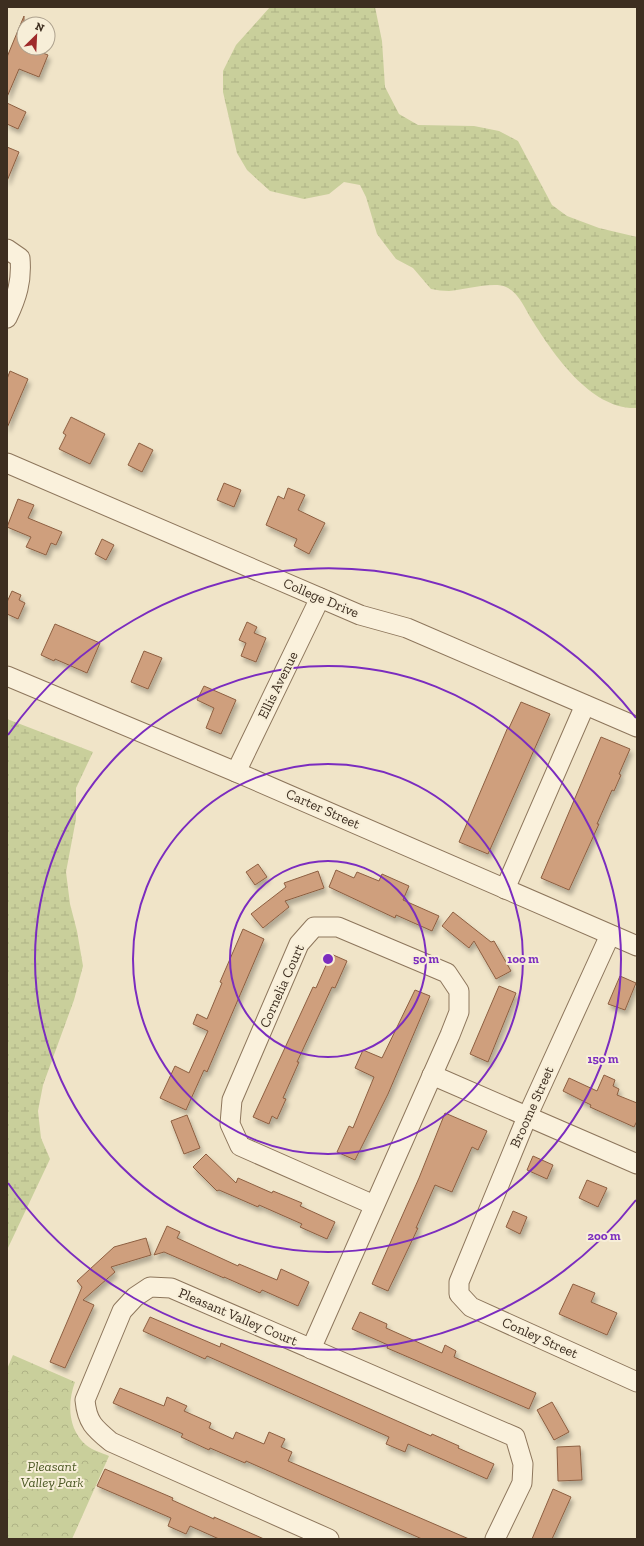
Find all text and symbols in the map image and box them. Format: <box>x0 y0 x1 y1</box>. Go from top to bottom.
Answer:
north arrow <box>16 16 56 56</box>
text: N <box>33 20 47 35</box>
street label: College Drive <box>281 574 362 622</box>
street label: Ellis Avenue <box>254 648 302 721</box>
street label: Carter Street <box>283 785 363 833</box>
street label: Cornelia Court <box>256 941 308 1030</box>
centre of rings <box>321 952 335 966</box>
text: 50 m <box>413 952 439 966</box>
text: 100 m <box>507 952 539 966</box>
text: 150 m <box>588 1052 619 1066</box>
street label: Broome Street <box>506 1063 558 1150</box>
text: 200 m <box>587 1229 621 1243</box>
street label: Pleasant Valley Court <box>176 1284 301 1350</box>
street label: Conley Street <box>499 1314 581 1363</box>
park label: Pleasant Valley Park <box>20 1458 84 1491</box>

